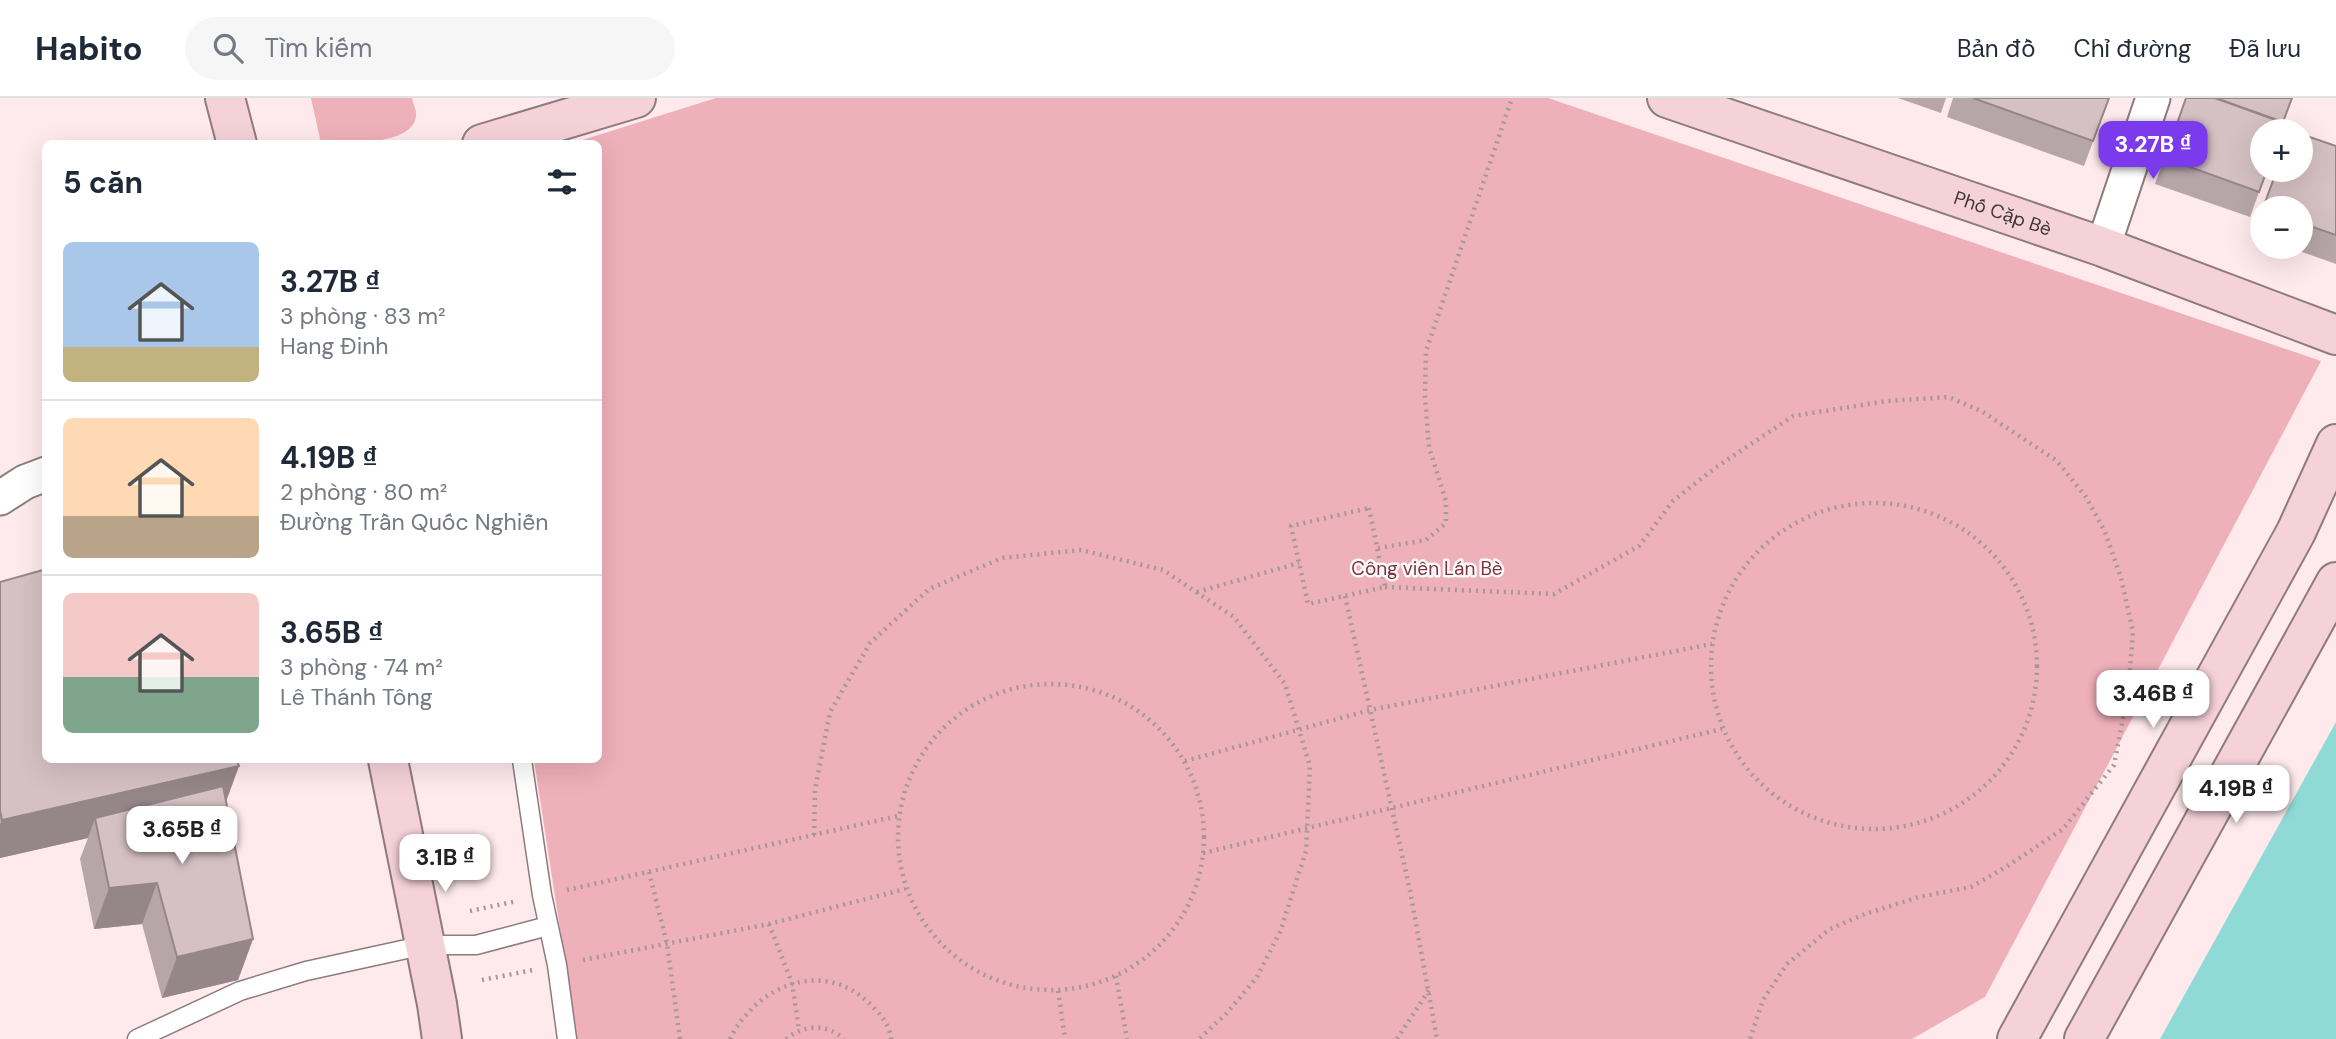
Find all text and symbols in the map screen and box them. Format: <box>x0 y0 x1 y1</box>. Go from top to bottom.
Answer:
search box <box>185 17 675 80</box>
text: Habito <box>35 27 143 70</box>
icon: search <box>209 29 247 67</box>
text: Tìm kiếm <box>265 31 372 65</box>
text: Bản đồ <box>1957 33 2035 64</box>
text: Chỉ đường <box>2073 33 2191 64</box>
text: Đã lưu <box>2229 33 2301 64</box>
map controls <box>2250 119 2313 259</box>
button: + <box>2250 119 2313 182</box>
pin: 3.27B ₫ <box>2088 122 2218 181</box>
text: 3.27B ₫ <box>2114 129 2192 159</box>
text: 5 căn <box>63 163 143 202</box>
icon: filters <box>543 163 581 201</box>
street label: Phố Cặp Bè <box>1951 185 2055 241</box>
button: − <box>2250 196 2313 259</box>
text: 3.27B ₫ <box>280 262 380 301</box>
icon: home <box>119 270 203 354</box>
text: 3 phòng · 83 m² <box>280 301 446 331</box>
text: Hang Đinh <box>280 331 389 361</box>
text: 4.19B ₫ <box>280 438 378 477</box>
icon: home <box>119 446 203 530</box>
text: 2 phòng · 80 m² <box>280 477 447 507</box>
text: Đường Trần Quốc Nghiễn <box>280 507 549 537</box>
park label: Công viên Lán Bè <box>1351 556 1503 581</box>
text: 3.65B ₫ <box>280 613 383 652</box>
icon: home <box>119 621 203 705</box>
text: 3 phòng · 74 m² <box>280 652 443 682</box>
pin: 3.46B ₫ <box>2088 670 2218 730</box>
text: 3.46B ₫ <box>2112 678 2194 708</box>
text: Lê Thánh Tông <box>280 682 433 712</box>
pin: 4.19B ₫ <box>2171 766 2301 825</box>
text: 4.19B ₫ <box>2199 773 2273 803</box>
pin: 3.65B ₫ <box>117 806 247 866</box>
text: 3.65B ₫ <box>142 814 222 844</box>
pin: 3.1B ₫ <box>388 834 502 894</box>
text: 3.1B ₫ <box>415 842 475 872</box>

